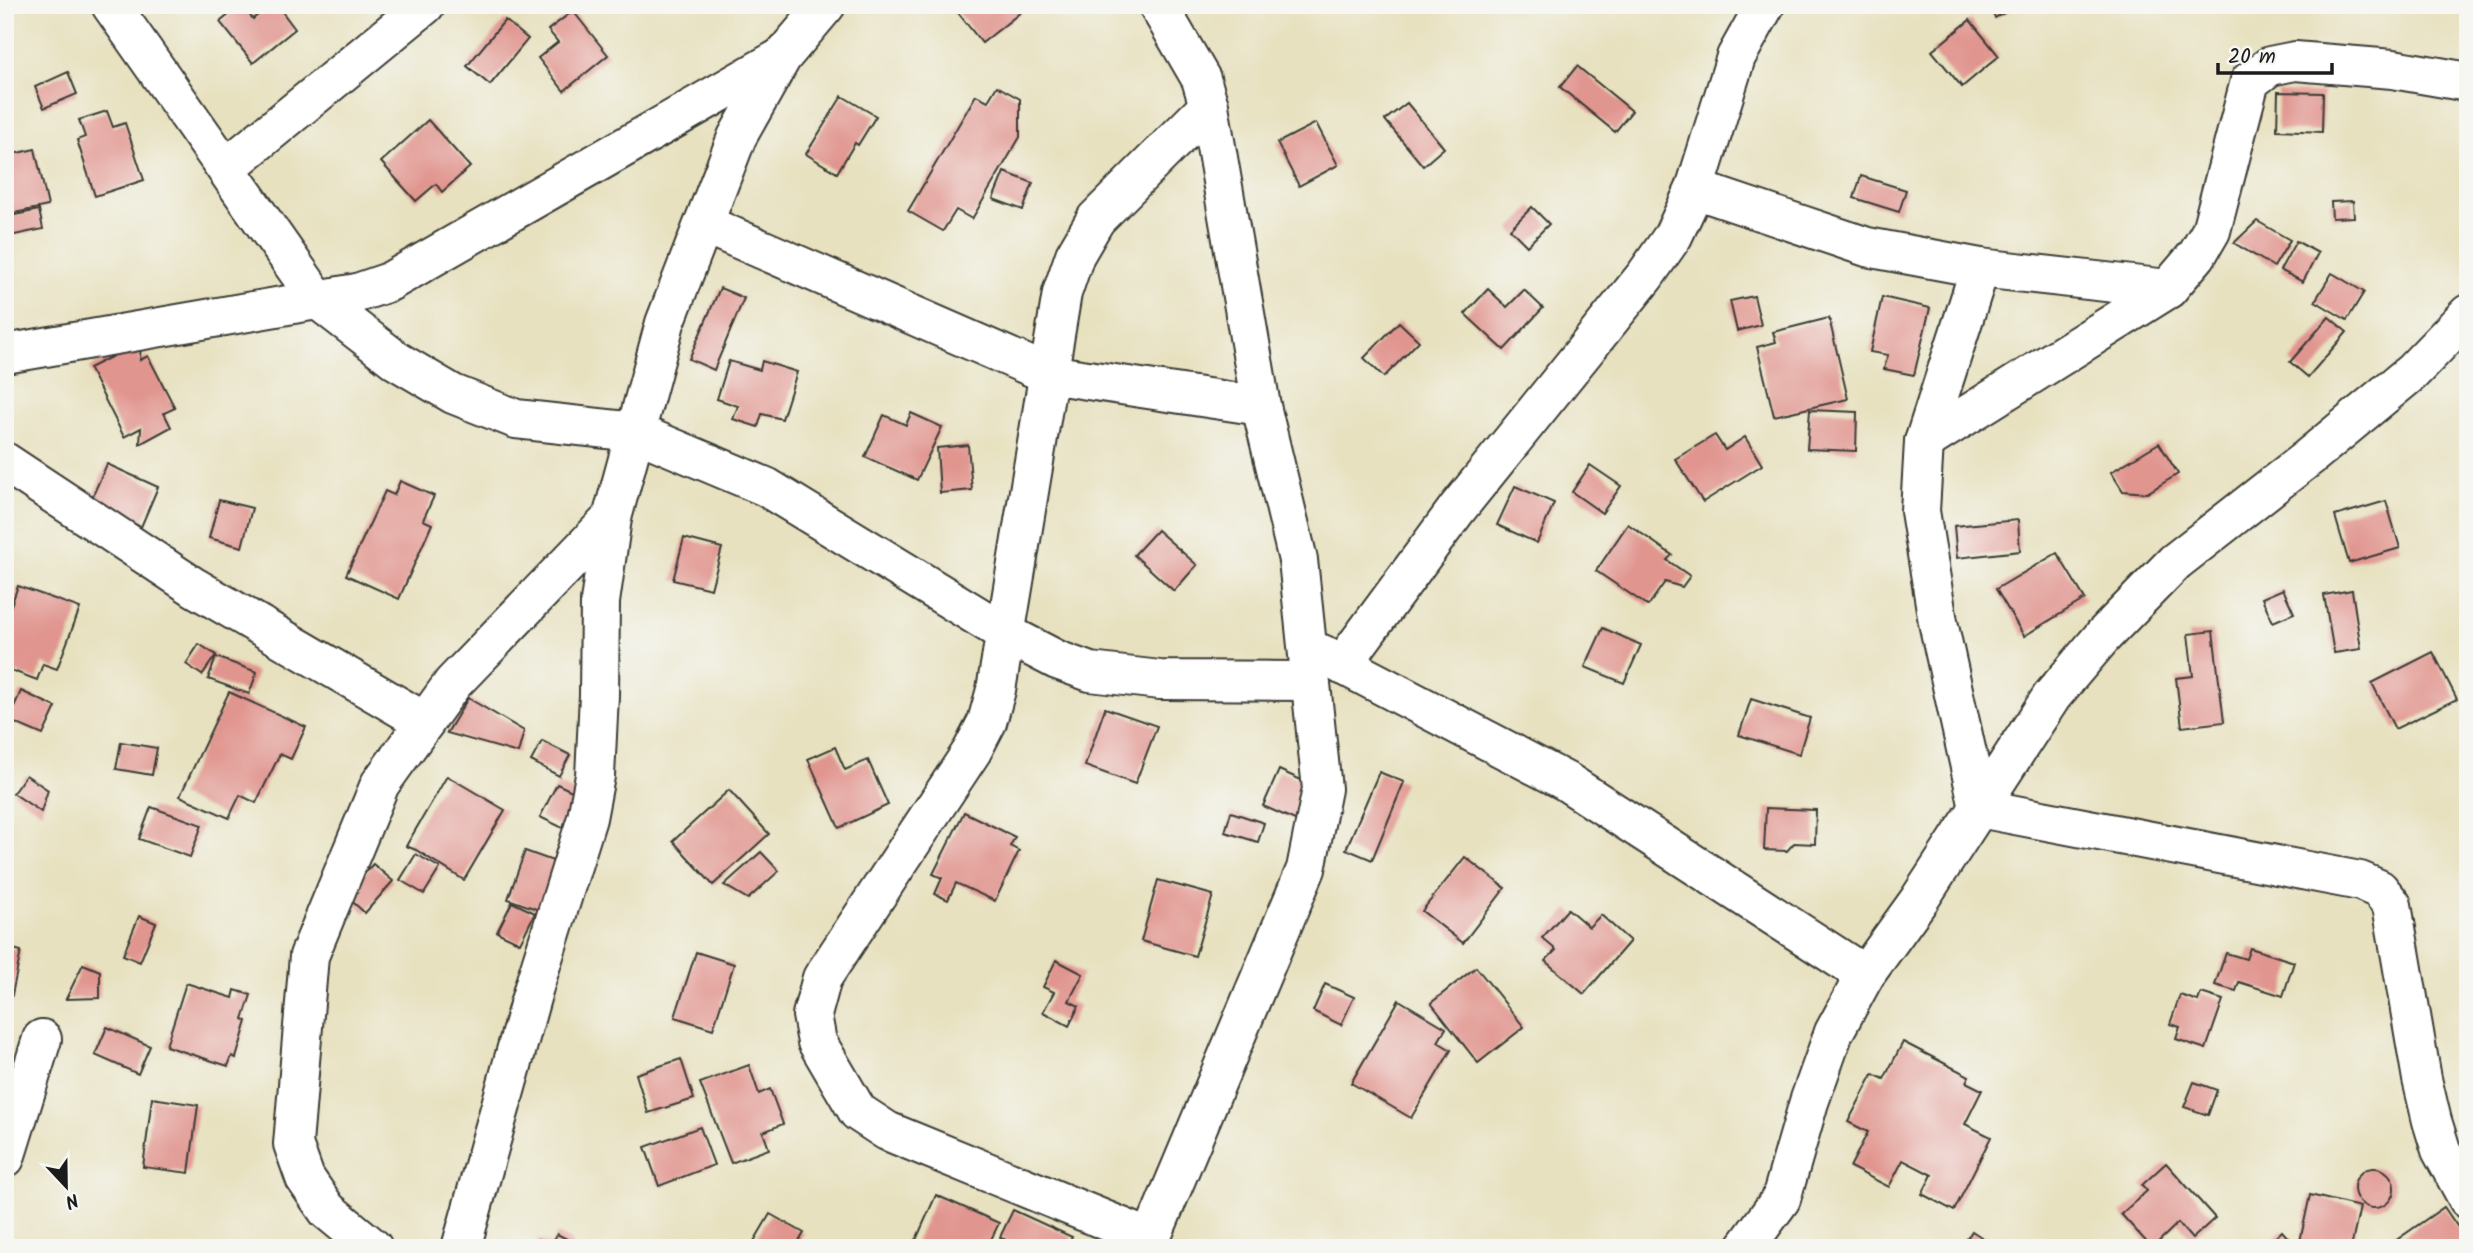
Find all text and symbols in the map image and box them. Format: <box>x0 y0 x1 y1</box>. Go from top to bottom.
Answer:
scale bar <box>2218 32 2331 76</box>
text: 20 m <box>2228 41 2276 74</box>
north arrow <box>32 1152 102 1222</box>
text: N <box>60 1184 83 1216</box>

